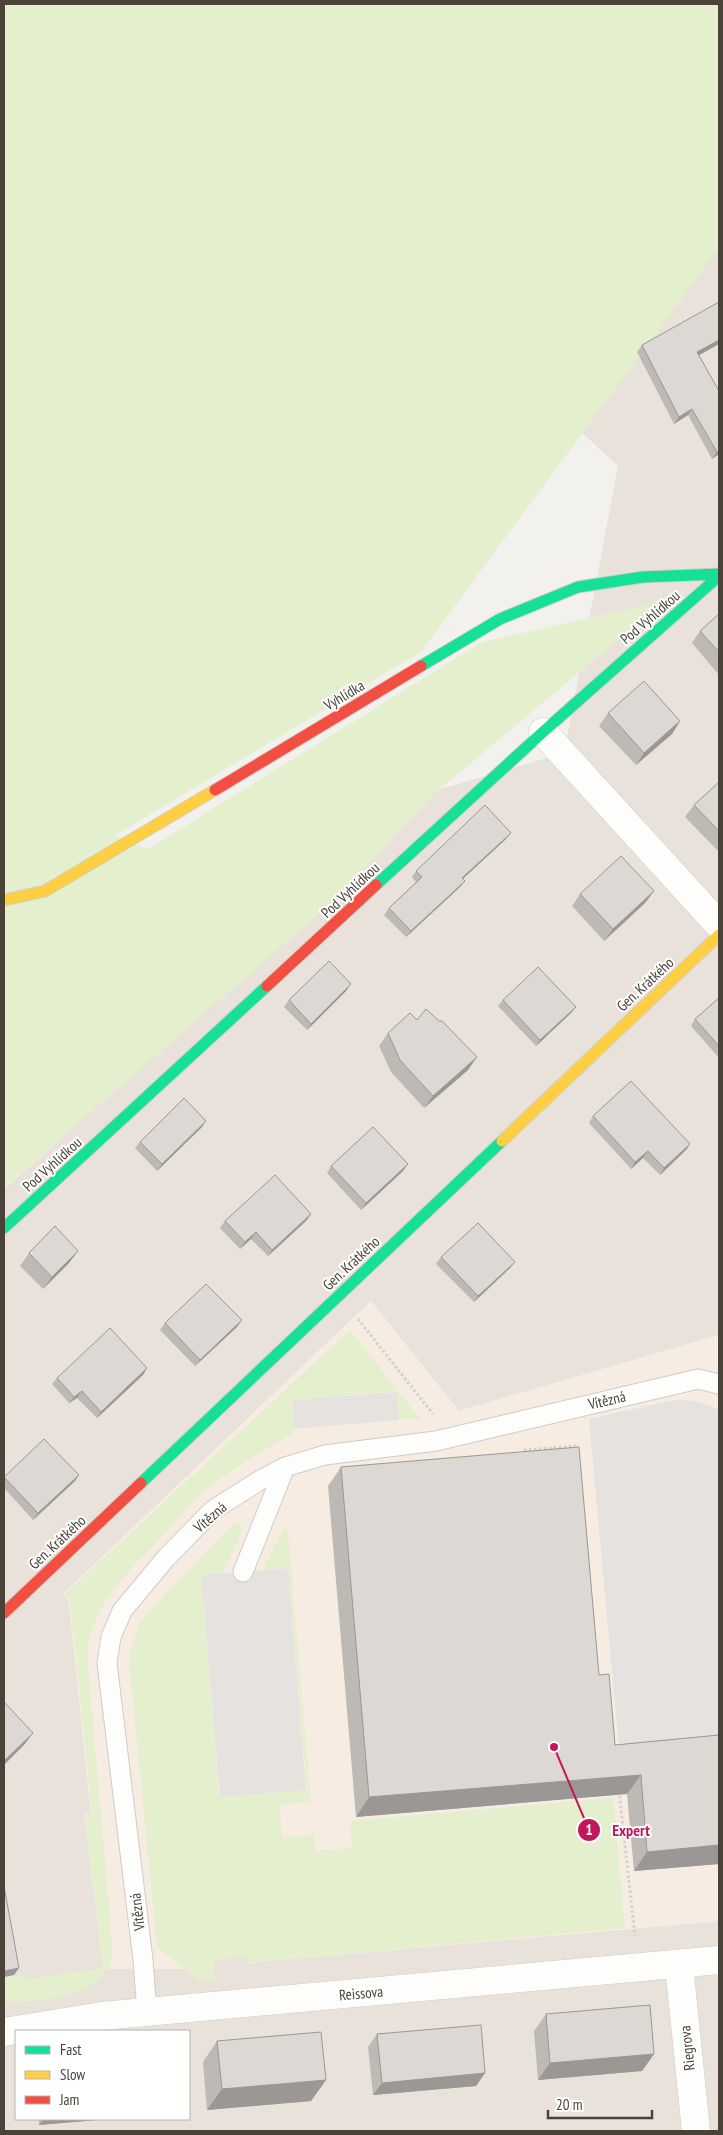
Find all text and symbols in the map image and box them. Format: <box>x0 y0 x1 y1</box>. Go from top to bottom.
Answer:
street label: Pod Vyhlídkou <box>616 586 684 648</box>
street label: Vyhlídka <box>319 676 368 715</box>
street label: Pod Vyhlídkou <box>317 858 383 922</box>
street label: Gen. Krátkého <box>612 953 678 1015</box>
street label: Pod Vyhlídkou <box>19 1133 85 1195</box>
street label: Gen. Krátkého <box>318 1232 384 1294</box>
street label: Vítězná <box>586 1386 628 1414</box>
street label: Vítězná <box>189 1497 230 1537</box>
street label: Gen. Krátkého <box>24 1511 90 1573</box>
callout: Expert <box>577 1815 660 1846</box>
text: 1 <box>585 1820 593 1839</box>
text: Expert <box>612 1820 650 1840</box>
street label: Vítězná <box>125 1892 149 1933</box>
street label: Reissova <box>338 1982 384 2004</box>
street label: Riegrova <box>675 2024 699 2072</box>
legend <box>15 2030 190 2120</box>
text: Fast <box>60 2040 81 2059</box>
text: Slow <box>60 2065 85 2084</box>
scale bar <box>548 2088 652 2120</box>
text: Jam <box>59 2090 79 2109</box>
text: 20 m <box>556 2095 582 2114</box>

